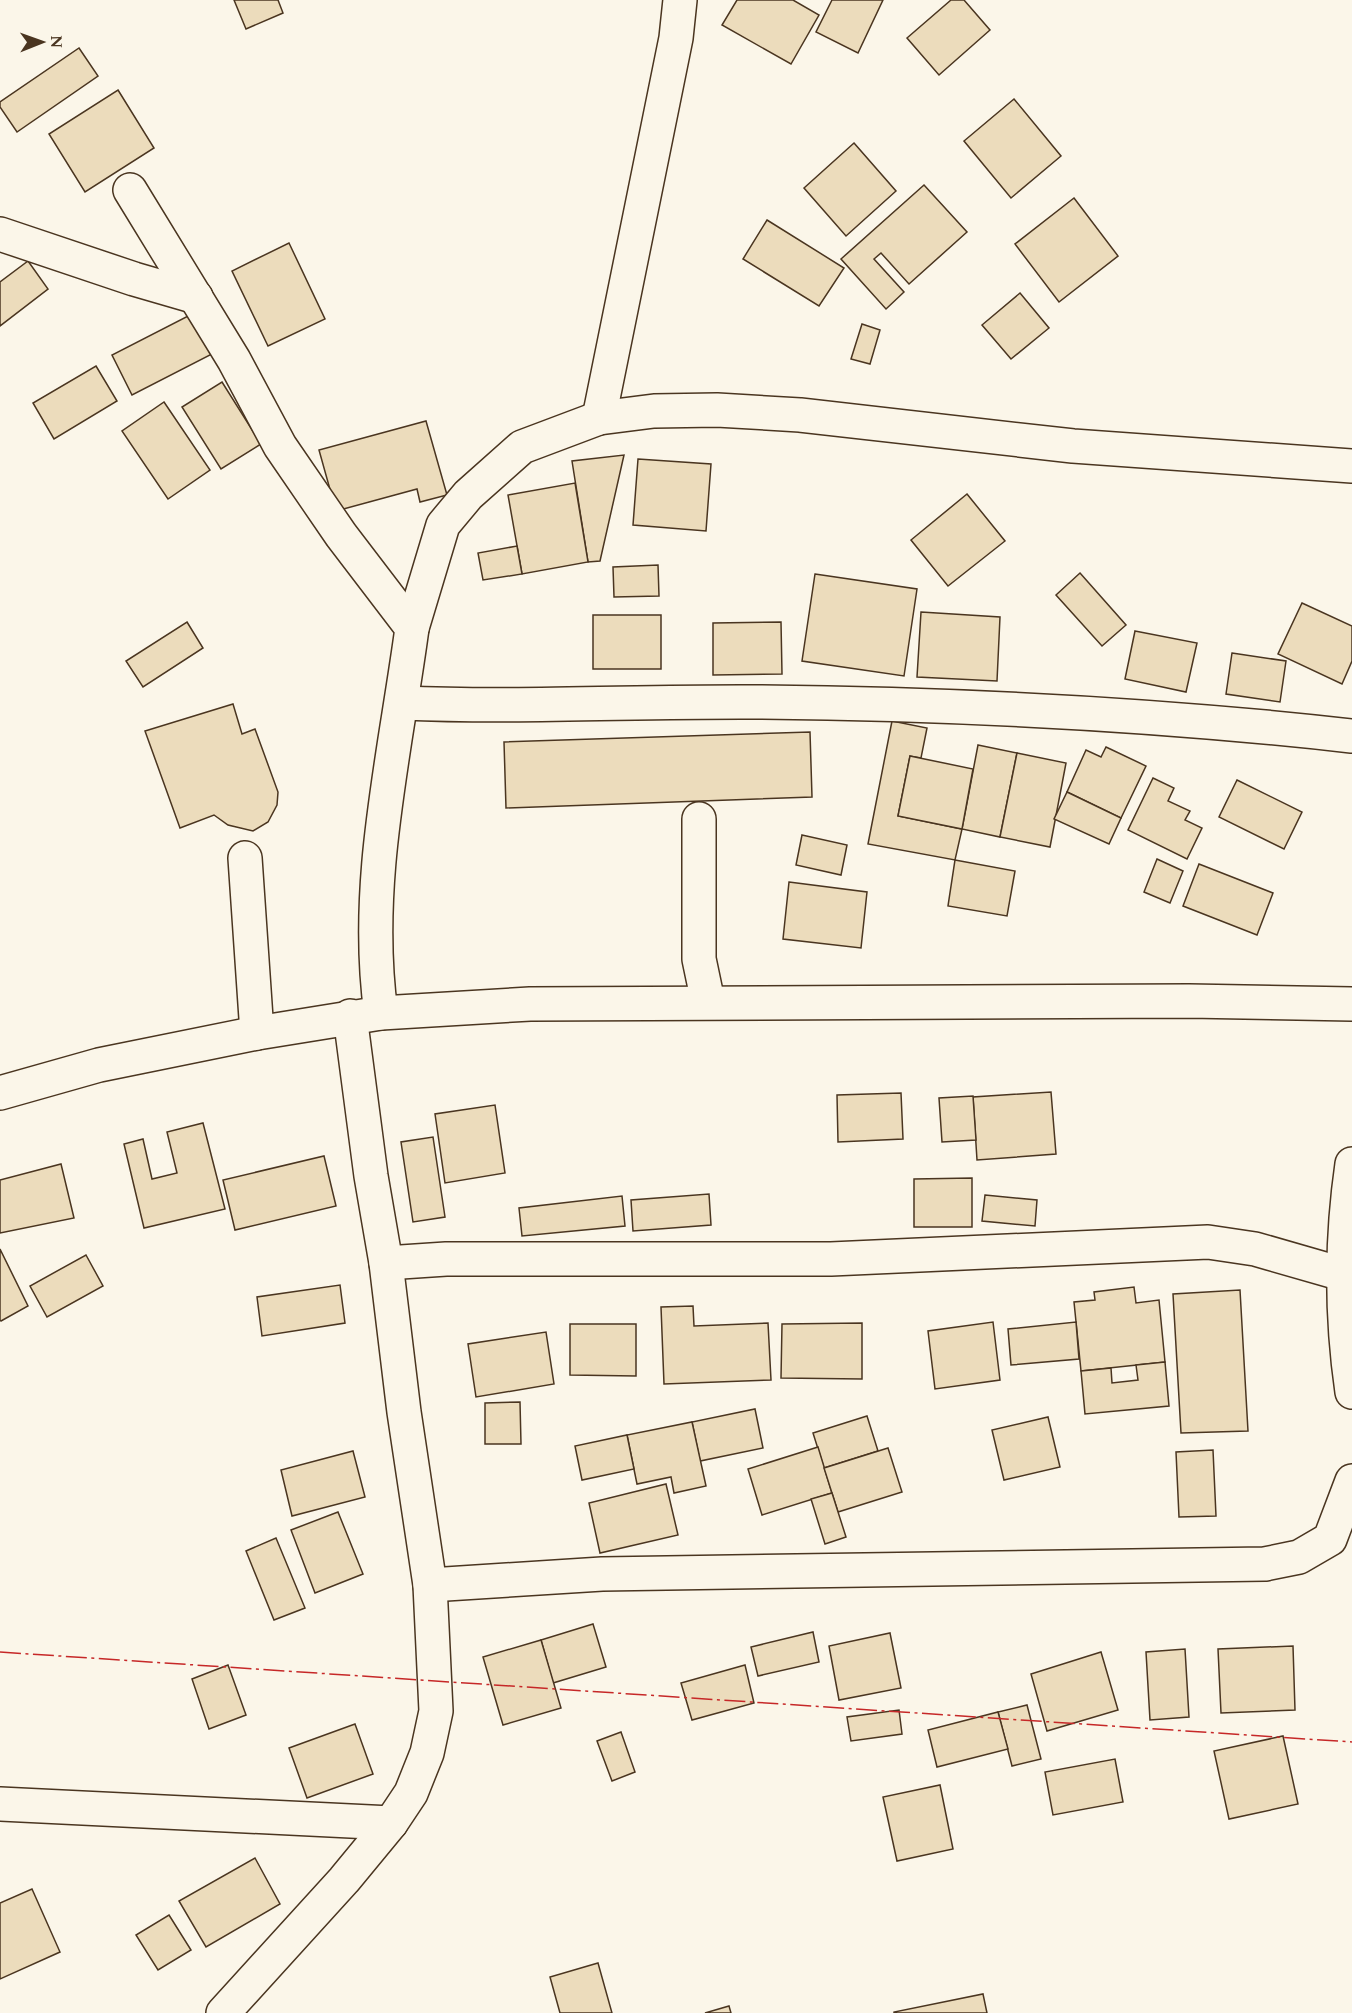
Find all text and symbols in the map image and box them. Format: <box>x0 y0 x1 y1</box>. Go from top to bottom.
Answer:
north arrow <box>12 12 72 72</box>
text: N <box>44 35 68 48</box>

